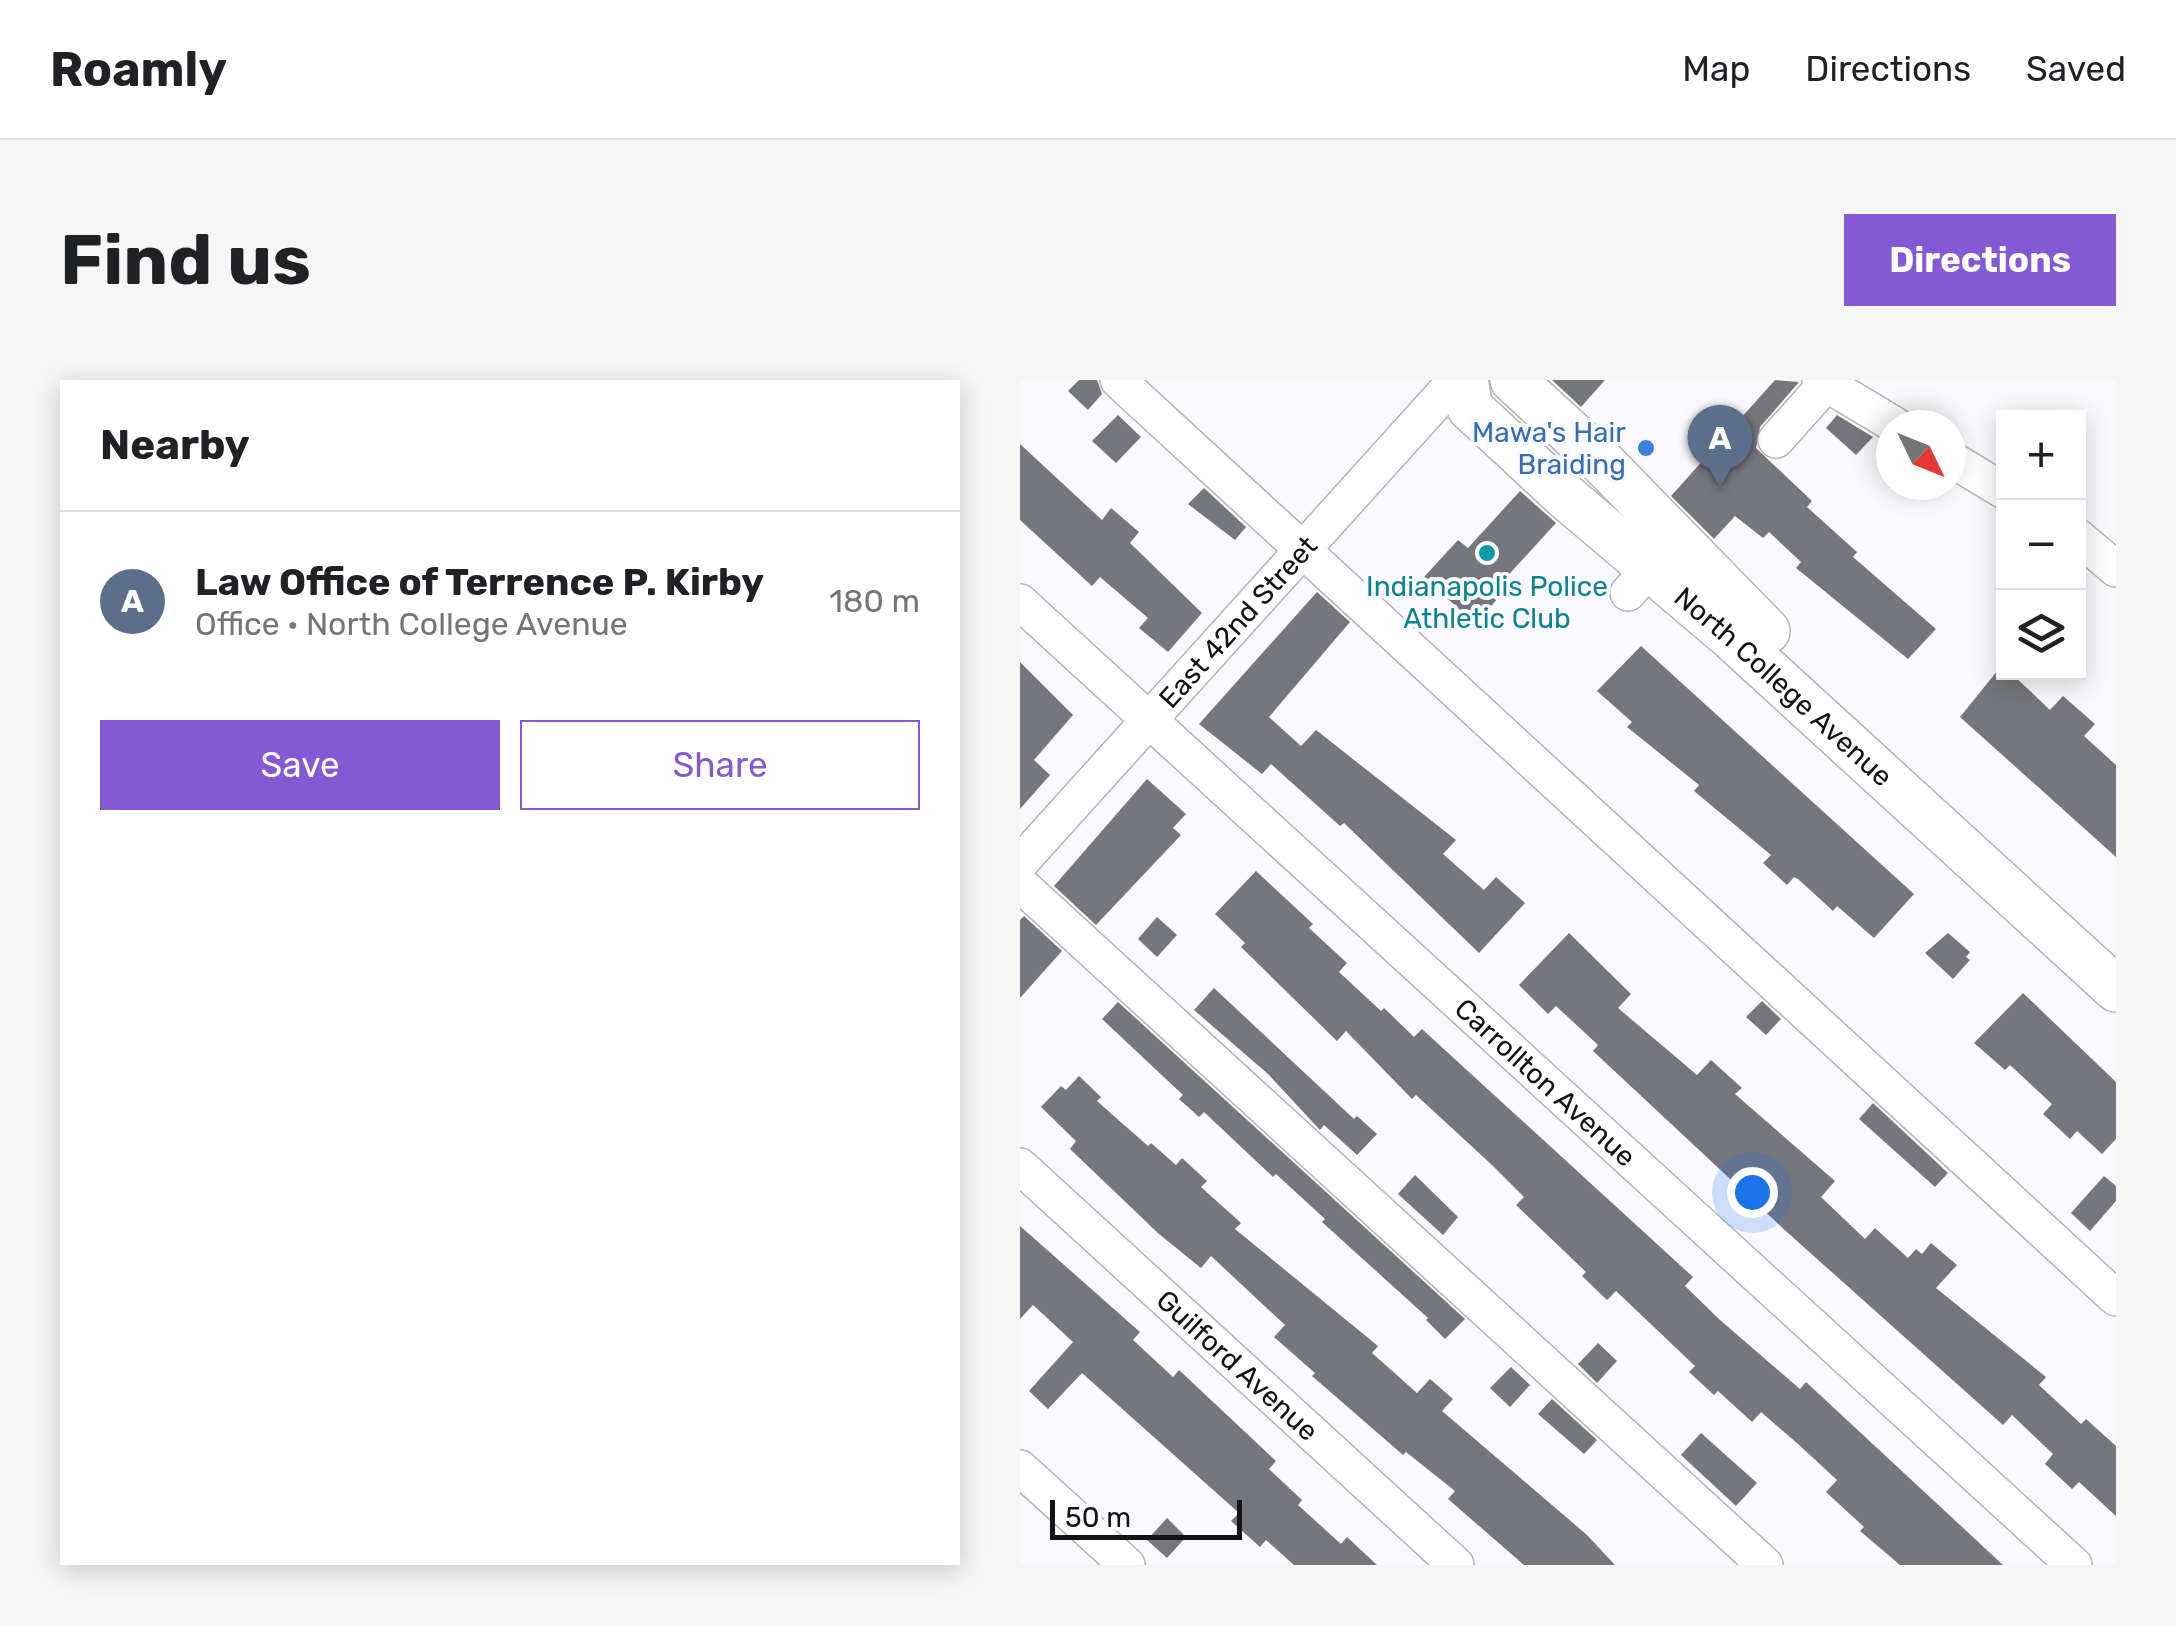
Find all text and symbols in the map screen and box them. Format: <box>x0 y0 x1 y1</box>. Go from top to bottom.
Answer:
text: Roamly <box>50 41 227 98</box>
text: Map <box>1682 48 1750 90</box>
text: Directions <box>1805 48 1971 90</box>
text: Saved <box>2026 48 2126 90</box>
button: Directions <box>1844 214 2116 306</box>
text: Find us <box>60 219 311 302</box>
pin: A <box>1688 404 1752 487</box>
north arrow <box>1876 410 1966 500</box>
map controls <box>1996 410 2086 680</box>
button: + <box>1996 410 2086 500</box>
place label: Mawa's Hair Braiding <box>1472 416 1626 481</box>
text: Nearby <box>100 420 250 470</box>
marker: Mawa's Hair Braiding <box>1635 437 1657 459</box>
button: − <box>1996 500 2086 590</box>
street label: East 42nd Street <box>1152 529 1324 714</box>
marker: Indianapolis Police Athletic Club <box>1476 542 1498 564</box>
text: Law Office of Terrence P. Kirby <box>195 559 764 605</box>
place label: Indianapolis Police Athletic Club <box>1366 570 1608 635</box>
street label: North College Avenue <box>1668 580 1899 793</box>
text: A <box>121 582 144 620</box>
text: 180 m <box>829 582 920 620</box>
button: layers <box>1996 590 2086 680</box>
text: Office · North College Avenue <box>195 605 628 643</box>
button: Save <box>100 720 500 810</box>
button: Share <box>520 720 920 810</box>
street label: Carrollton Avenue <box>1448 991 1643 1173</box>
your location <box>1727 1167 1778 1218</box>
street label: Guilford Avenue <box>1150 1283 1325 1447</box>
scale bar <box>1050 1495 1242 1540</box>
text: 50 m <box>1065 1501 1131 1534</box>

